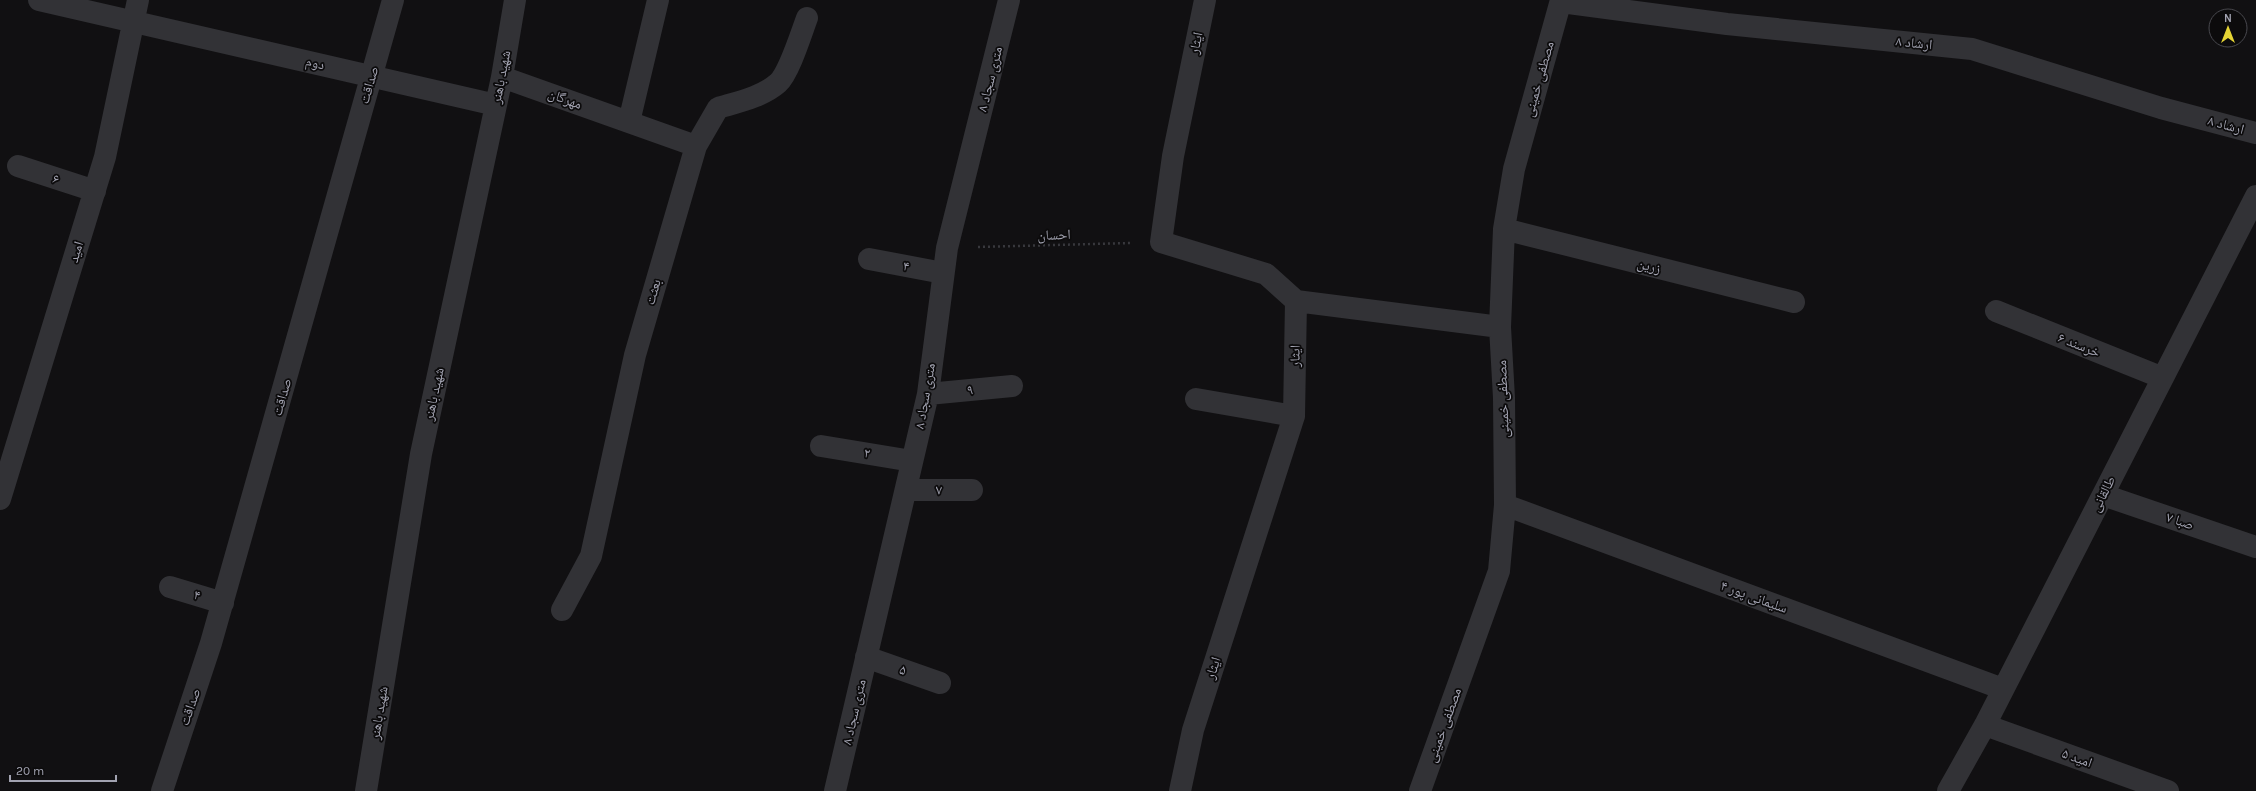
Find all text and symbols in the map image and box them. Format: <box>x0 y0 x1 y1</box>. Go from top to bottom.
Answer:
north arrow <box>2208 8 2248 48</box>
text: N <box>2224 12 2232 25</box>
street label: ایثار <box>1185 30 1207 57</box>
street label: ارشاد ۸ <box>1895 33 1933 53</box>
street label: مصطفی خمینی <box>1520 39 1558 119</box>
street label: ۸ متری سجاد <box>974 45 1006 113</box>
street label: شهید باهنر <box>487 49 514 106</box>
street label: دوم <box>304 53 326 74</box>
street label: صداقت <box>356 64 382 106</box>
street label: مهرگان <box>546 85 584 113</box>
street label: ارشاد ۸ <box>2206 112 2246 138</box>
street label: ۶ <box>50 170 62 188</box>
street label: احسان <box>1037 226 1071 244</box>
street label: امید <box>65 239 87 265</box>
street label: زرین <box>1635 255 1663 277</box>
street label: ۴ <box>901 257 911 275</box>
street label: بعثت <box>641 277 665 307</box>
street label: خرسند ۶ <box>2055 329 2103 361</box>
street label: ایثار <box>1286 345 1304 368</box>
street label: مصطفی خمینی <box>1493 360 1513 438</box>
street label: ۸ متری سجاد <box>911 362 939 430</box>
street label: شهید باهنر <box>420 366 448 423</box>
street label: صداقت <box>269 376 295 418</box>
street label: ۹ <box>966 381 974 399</box>
street label: ۲ <box>863 444 871 462</box>
street label: طالقانی <box>2087 473 2119 515</box>
street label: ۷ <box>936 481 942 499</box>
street label: صبا ۷ <box>2164 508 2196 534</box>
street label: سلیمانی پور ۴ <box>1718 577 1790 617</box>
street label: ۴ <box>192 586 202 604</box>
street label: ایثار <box>1201 655 1225 682</box>
street label: ۵ <box>897 661 909 679</box>
street label: ۸ متری سجاد <box>838 678 870 746</box>
street label: شهید باهنر <box>366 685 392 742</box>
street label: صداقت <box>176 686 204 728</box>
street label: مصطفی خمینی <box>1423 686 1465 764</box>
street label: امید ۵ <box>2060 745 2094 771</box>
scale bar <box>10 757 116 783</box>
text: 20 m <box>16 764 44 778</box>

